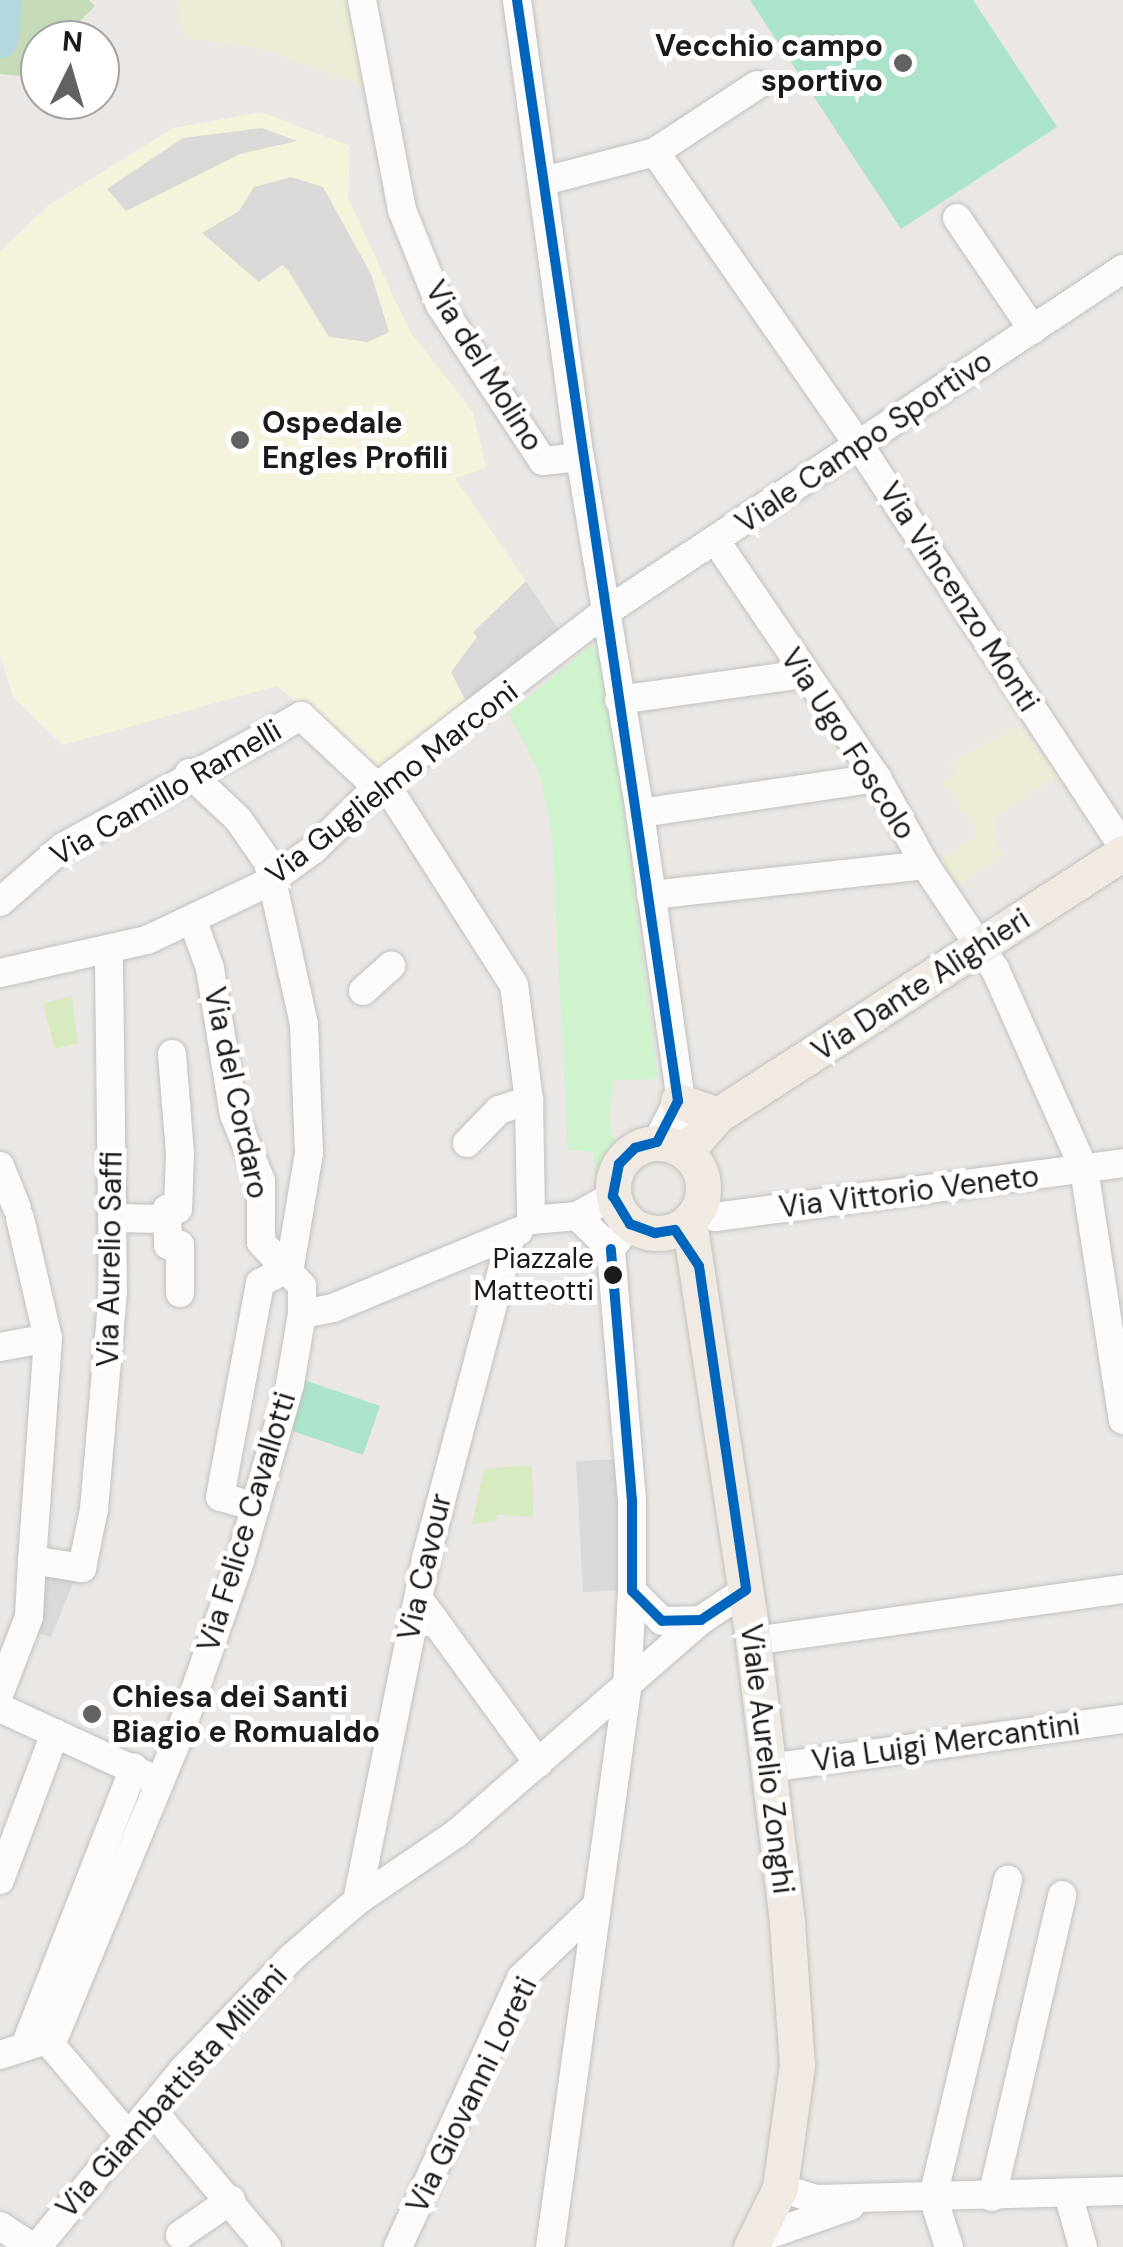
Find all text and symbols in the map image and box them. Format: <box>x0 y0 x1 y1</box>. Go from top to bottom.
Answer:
north arrow <box>20 20 120 120</box>
text: N <box>61 22 84 61</box>
place label: Vecchio campo sportivo <box>655 28 883 98</box>
marker: Vecchio campo sportivo <box>892 52 914 74</box>
street label: Via del Molino <box>417 274 551 458</box>
street label: Viale Campo Sportivo <box>729 343 999 541</box>
place label: Ospedale Engles Profili <box>262 405 448 476</box>
marker: Ospedale Engles Profili <box>227 427 253 453</box>
street label: Via Vincenzo Monti <box>871 476 1047 718</box>
street label: Via Ugo Foscolo <box>773 642 923 846</box>
street label: Via Guglielmo Marconi <box>259 673 525 893</box>
street label: Via Camillo Ramelli <box>44 712 288 874</box>
street label: Via Dante Alighieri <box>805 901 1037 1069</box>
street label: Via del Cordaro <box>196 984 276 1202</box>
street label: Via Aurelio Saffi <box>90 1151 130 1367</box>
street label: Via Vittorio Veneto <box>777 1158 1041 1226</box>
place label: Piazzale Matteotti <box>473 1242 594 1308</box>
marker: Piazzale Matteotti <box>603 1265 623 1285</box>
street label: Via Felice Cavallotti <box>190 1388 304 1656</box>
street label: Via Cavour <box>391 1490 459 1644</box>
street label: Viale Aurelio Zonghi <box>733 1622 801 1896</box>
place label: Chiesa dei Santi Biagio e Romualdo <box>112 1679 380 1750</box>
marker: Chiesa dei Santi Biagio e Romualdo <box>81 1703 103 1725</box>
street label: Via Luigi Mercantini <box>810 1706 1082 1780</box>
street label: Via Giambattista Miliani <box>49 1958 295 2226</box>
street label: Via Giovanni Loreti <box>399 1971 545 2219</box>

